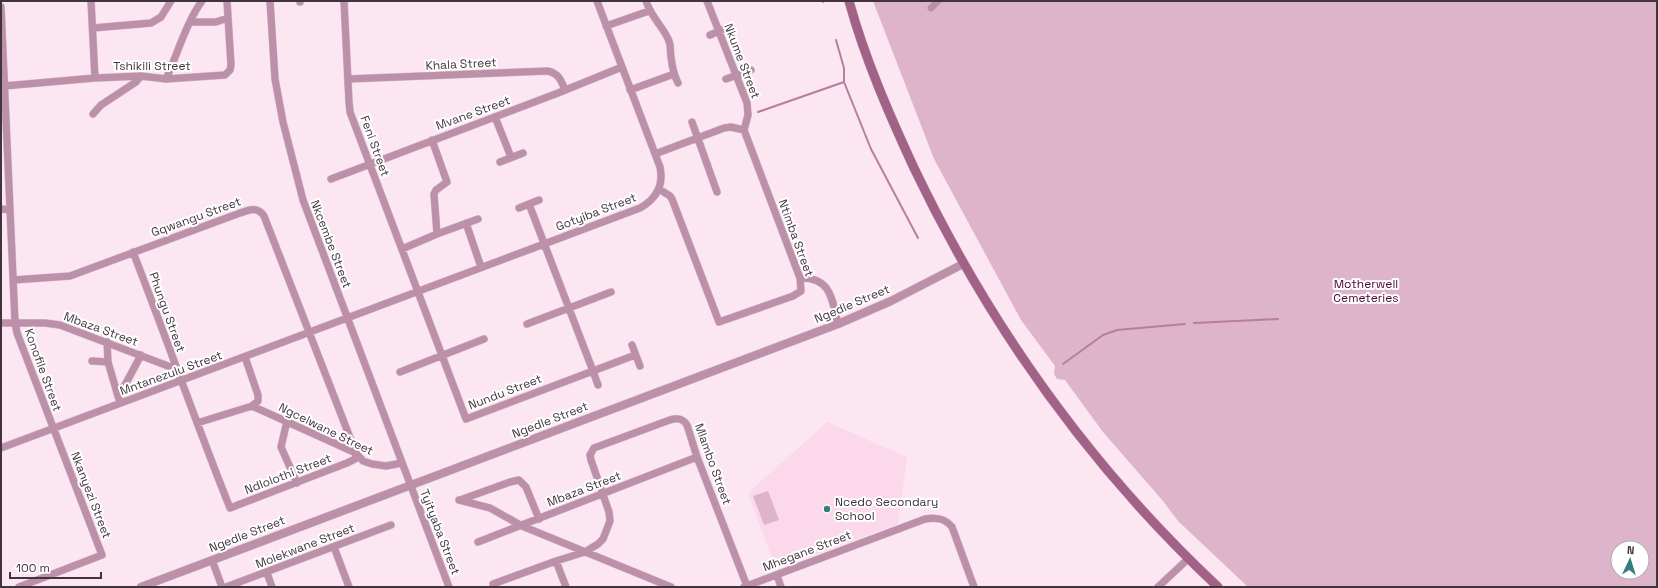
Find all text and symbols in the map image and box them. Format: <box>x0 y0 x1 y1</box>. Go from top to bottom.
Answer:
street label: Nkume Street <box>720 21 764 101</box>
street label: Khala Street <box>425 54 497 74</box>
street label: Tshikili Street <box>113 58 191 74</box>
street label: Mvane Street <box>434 92 512 134</box>
street label: Feni Street <box>357 113 393 179</box>
street label: Gotyiba Street <box>553 189 639 235</box>
street label: Gqwangu Street <box>149 193 243 241</box>
street label: Ntimba Street <box>775 197 817 279</box>
street label: Nkcembe Street <box>307 198 355 290</box>
street label: Phungu Street <box>145 270 189 354</box>
park label: Motherwell Cemeteries <box>1333 276 1399 306</box>
street label: Ngedle Street <box>812 281 892 327</box>
street label: Mbaza Street <box>62 308 140 350</box>
street label: Konofile Street <box>21 326 65 414</box>
street label: Mntanezulu Street <box>118 347 224 399</box>
street label: Nundu Street <box>466 371 544 413</box>
street label: Ngedle Street <box>510 398 590 442</box>
street label: Ngcelwane Street <box>276 399 376 459</box>
street label: Mlambo Street <box>691 421 735 507</box>
street label: Nkanyezi Street <box>67 449 115 541</box>
street label: Ndlolothi Street <box>242 450 334 498</box>
street label: Mbaza Street <box>545 468 623 510</box>
street label: Tyityaba Street <box>416 487 464 577</box>
place label: Ncedo Secondary School <box>835 494 938 524</box>
marker: Ncedo Secondary School <box>822 504 832 514</box>
street label: Ngedle Street <box>207 512 287 556</box>
street label: Molekwane Street <box>253 520 357 572</box>
street label: Mhegane Street <box>760 527 854 575</box>
north arrow <box>1610 540 1650 580</box>
text: N <box>1627 543 1635 557</box>
scale bar <box>10 554 101 580</box>
text: 100 m <box>16 560 50 576</box>

